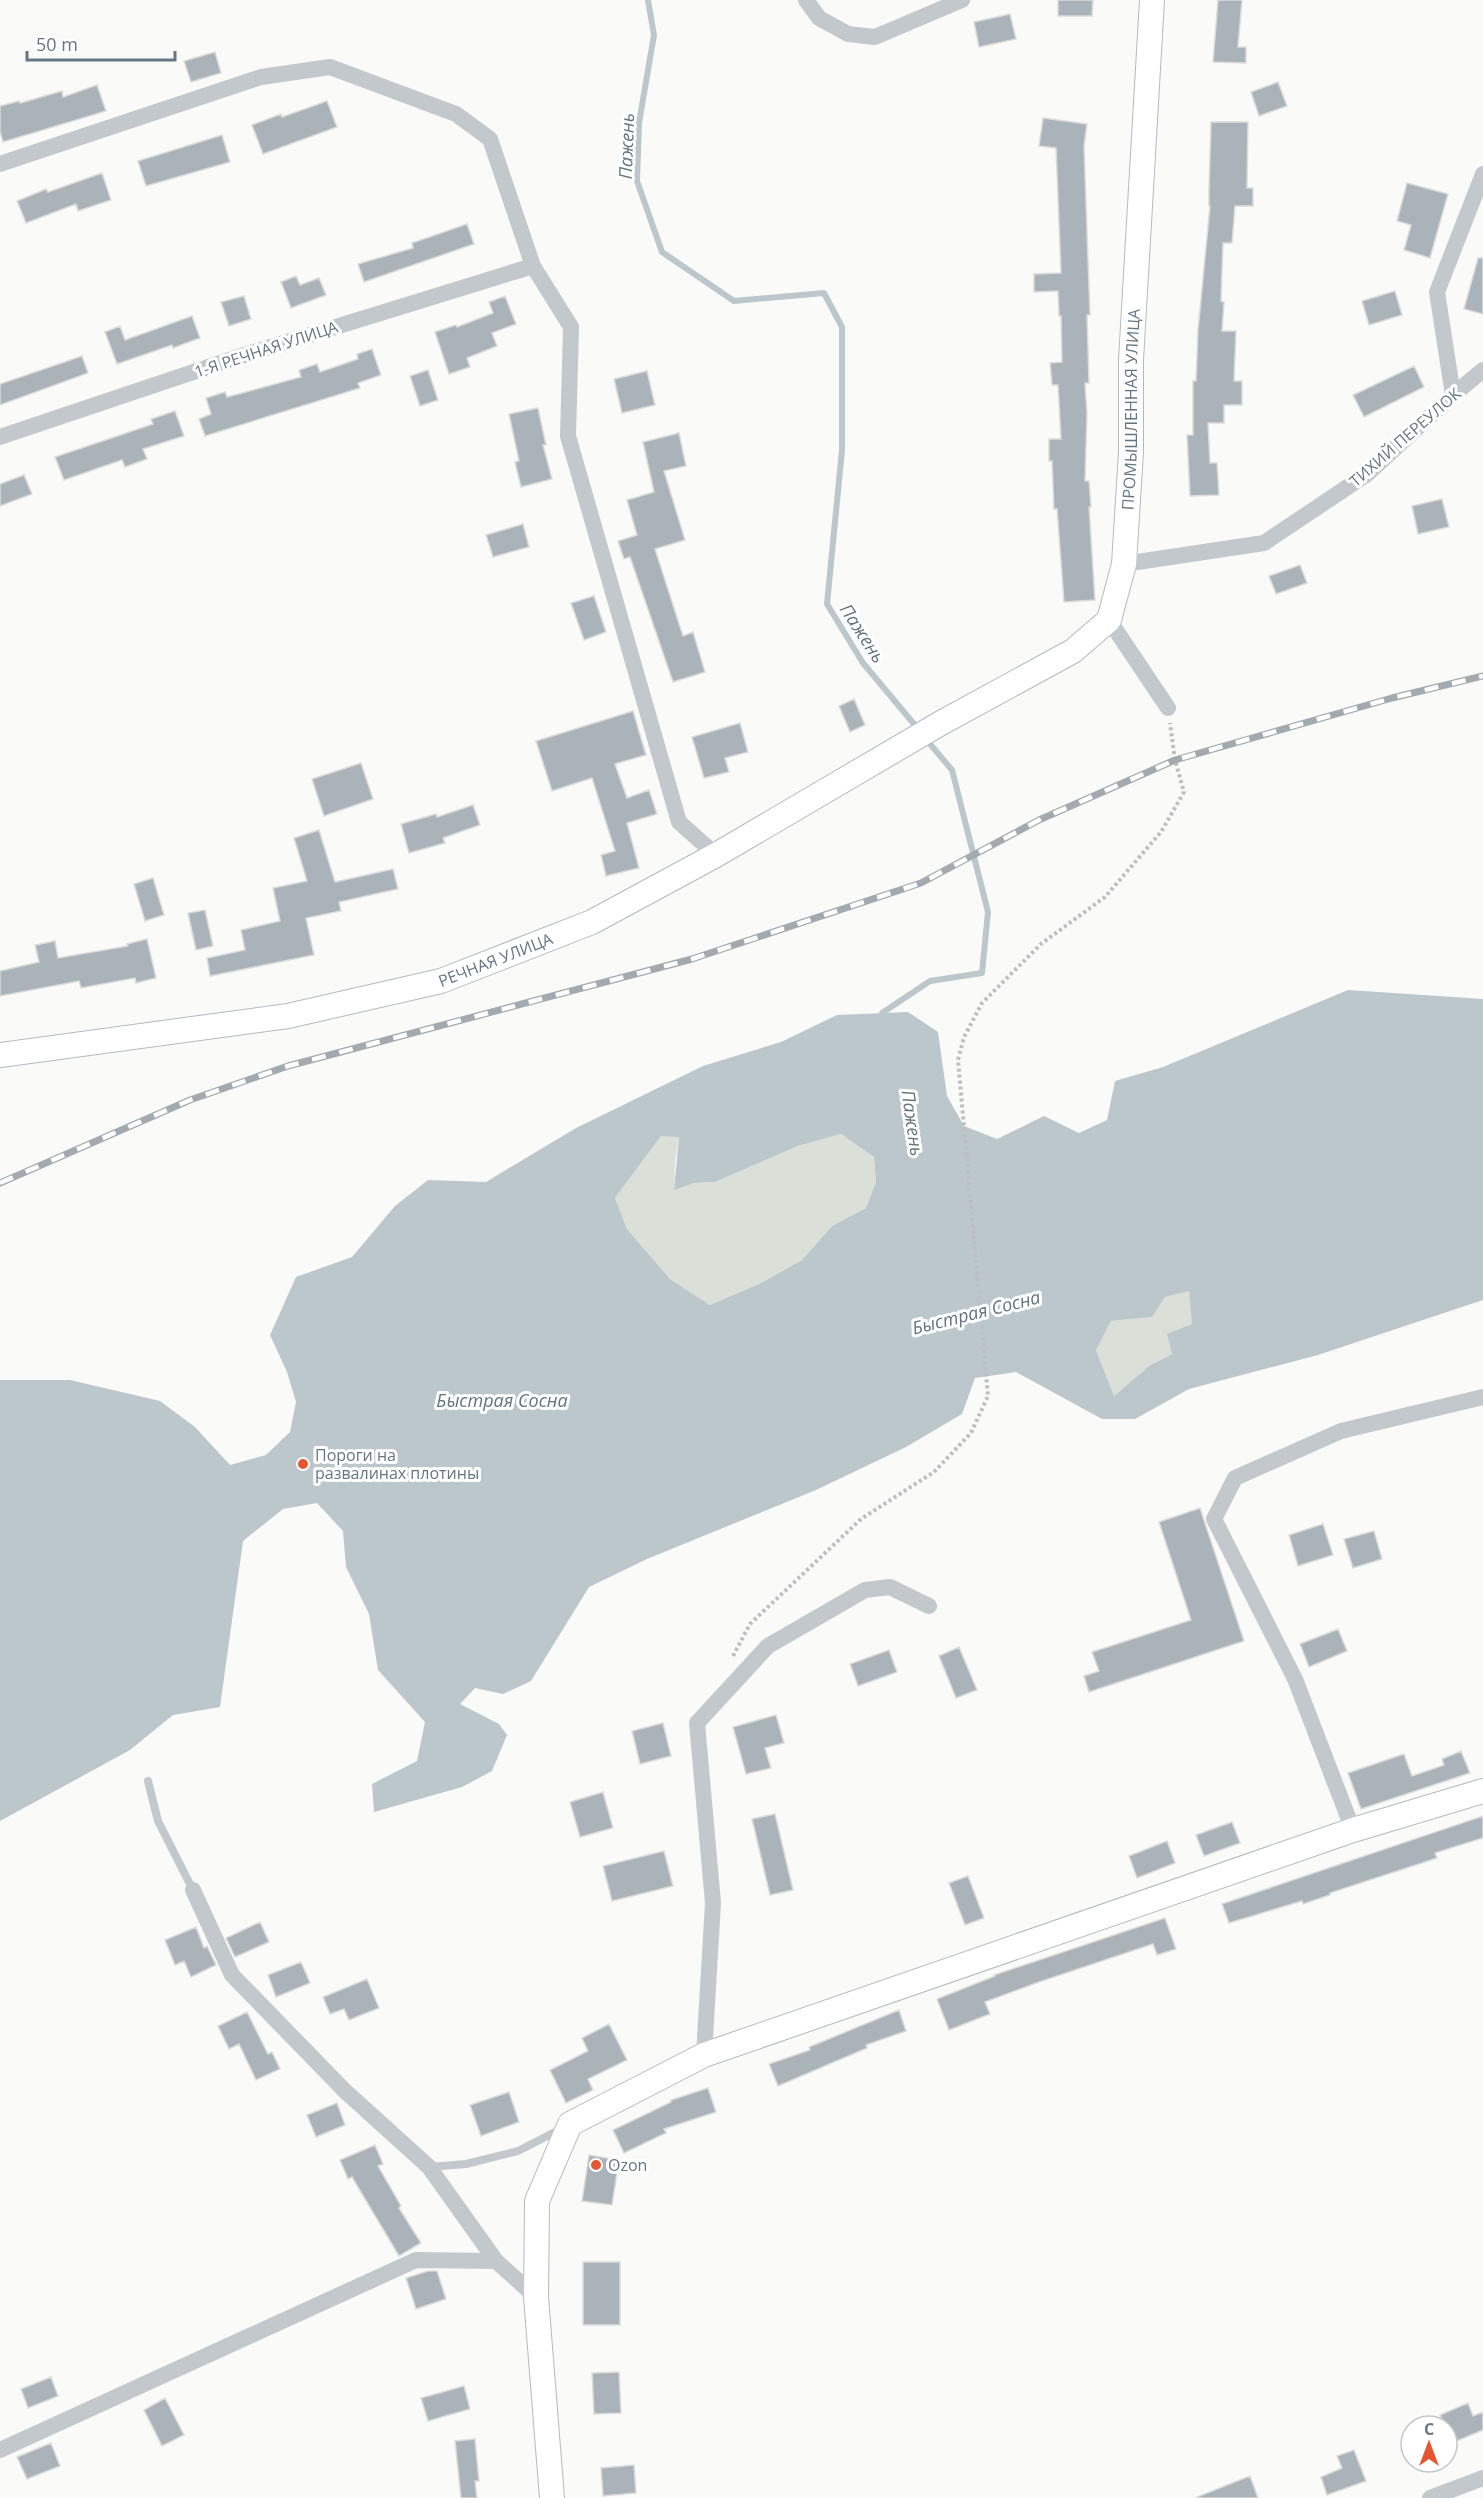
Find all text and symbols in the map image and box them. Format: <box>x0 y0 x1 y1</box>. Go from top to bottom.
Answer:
scale bar <box>27 24 176 62</box>
text: 50 m <box>36 32 78 56</box>
water label: Пажень <box>613 112 639 180</box>
street label: ПРОМЫШЛЕННАЯ УЛИЦА <box>1116 307 1145 511</box>
street label: 1-Я РЕЧНАЯ УЛИЦА <box>191 315 341 383</box>
street label: ТИХИЙ ПЕРЕУЛОК <box>1345 382 1466 492</box>
water label: Пажень <box>835 599 891 667</box>
street label: РЕЧНАЯ УЛИЦА <box>435 927 557 992</box>
water label: Пажень <box>896 1088 930 1158</box>
water label: Быстрая Сосна <box>909 1284 1043 1340</box>
water label: Быстрая Сосна <box>436 1388 568 1412</box>
place label: Пороги на развалинах плотины <box>315 1444 479 1484</box>
marker: Пороги на развалинах плотины <box>296 1457 310 1471</box>
place label: Ozon <box>608 2154 647 2176</box>
marker: Ozon <box>589 2158 603 2172</box>
north arrow <box>1399 2414 1459 2474</box>
text: С <box>1424 2418 1434 2440</box>

